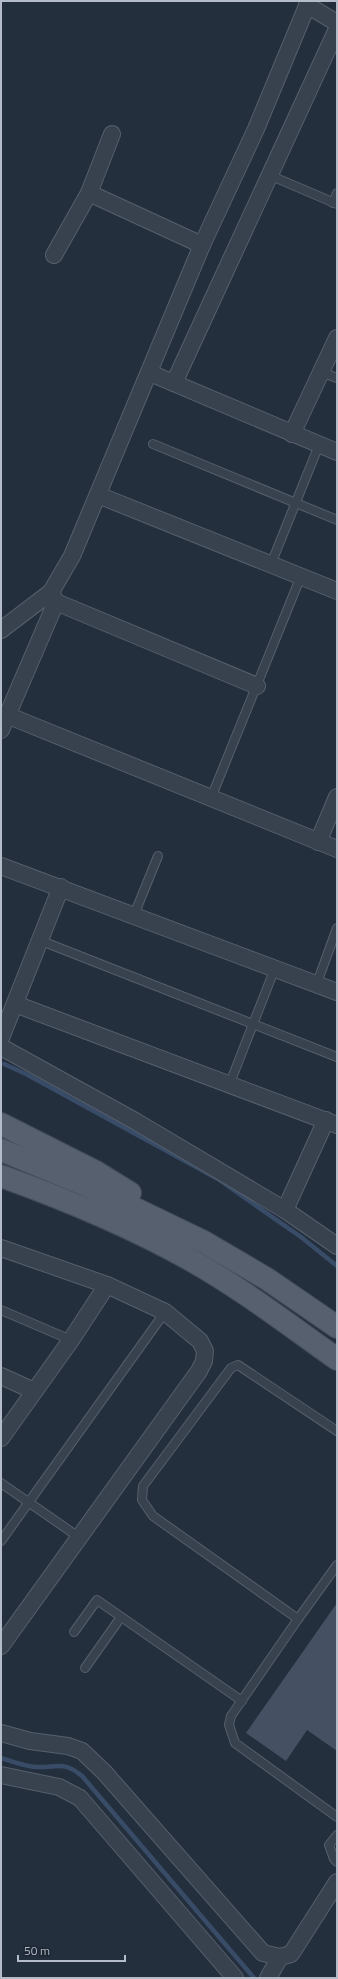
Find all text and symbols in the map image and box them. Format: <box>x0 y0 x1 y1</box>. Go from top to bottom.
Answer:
scale bar <box>18 1937 125 1963</box>
text: 50 m <box>24 1941 50 1960</box>

